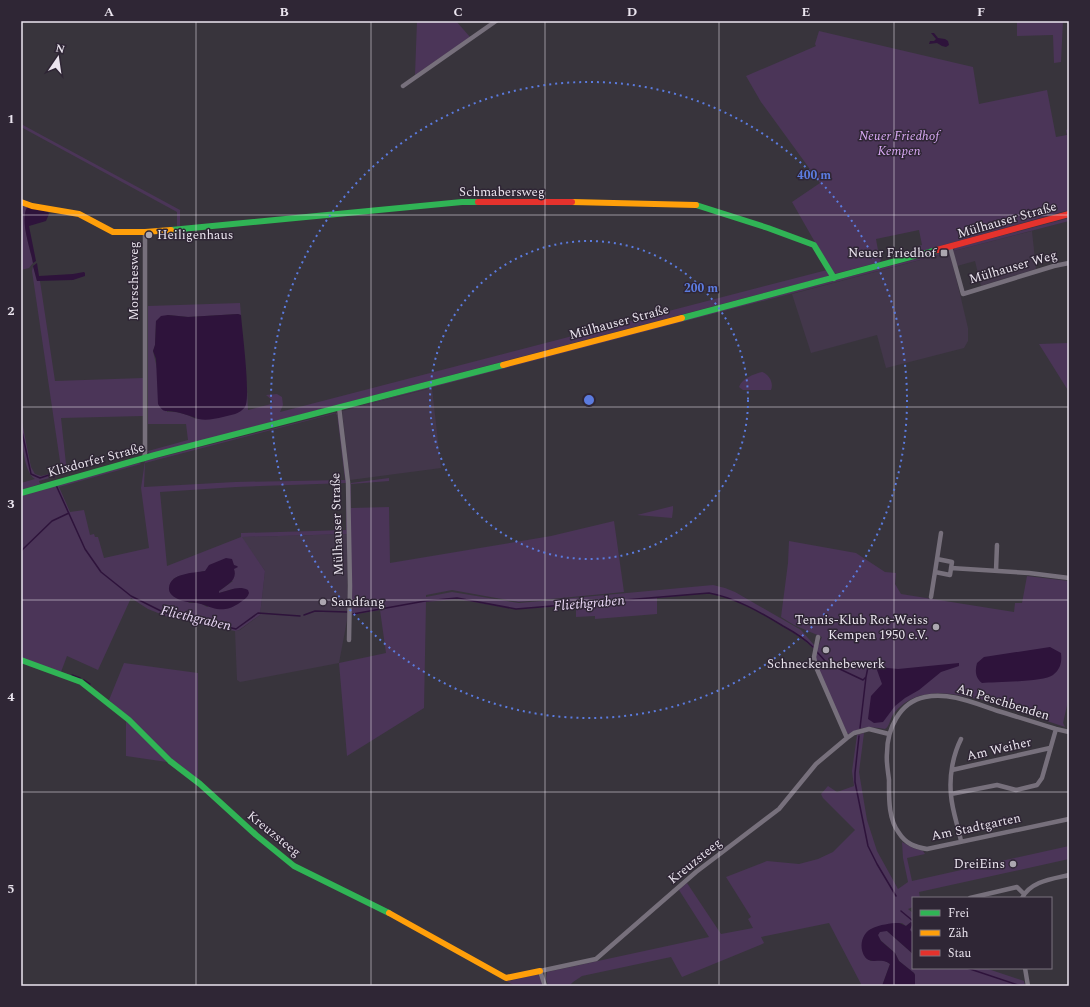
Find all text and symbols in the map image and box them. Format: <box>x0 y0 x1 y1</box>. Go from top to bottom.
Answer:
text: A <box>104 2 114 22</box>
text: B <box>279 2 289 22</box>
text: C <box>453 2 463 22</box>
text: D <box>627 2 637 22</box>
text: E <box>802 2 811 22</box>
text: F <box>977 2 985 22</box>
north arrow <box>38 38 78 78</box>
text: N <box>54 39 66 58</box>
text: 1 <box>7 109 15 129</box>
park label: Neuer Friedhof Kempen <box>859 126 941 161</box>
text: 400 m <box>797 166 831 185</box>
street label: Schmabersweg <box>459 182 545 202</box>
street label: Mülhauser Straße <box>955 196 1059 244</box>
place label: Heiligenhaus <box>157 225 233 245</box>
marker: Heiligenhaus <box>144 230 154 240</box>
street label: Morschesweg <box>124 241 144 321</box>
place label: Neuer Friedhof <box>848 243 938 263</box>
street label: Mülhauser Weg <box>967 245 1059 289</box>
marker: Neuer Friedhof <box>939 248 949 258</box>
text: 200 m <box>684 279 718 298</box>
street label: Mülhauser Straße <box>567 299 671 345</box>
text: 2 <box>7 301 15 321</box>
centre of rings <box>582 393 596 407</box>
street label: Klixdorfer Straße <box>45 437 147 483</box>
street label: Mülhauser Straße <box>325 472 349 576</box>
text: 3 <box>7 494 15 514</box>
water label: Fliethgraben <box>552 589 626 617</box>
place label: Sandfang <box>331 592 385 612</box>
marker: Sandfang <box>318 597 328 607</box>
water label: Fliethgraben <box>159 600 234 636</box>
place label: Tennis-Klub Rot-Weiss Kempen 1950 e.V. <box>795 610 928 645</box>
marker: Tennis-Klub Rot-Weiss Kempen 1950 e.V. <box>931 622 941 632</box>
marker: Schneckenhebewerk <box>821 645 831 655</box>
place label: Schneckenhebewerk <box>767 654 885 674</box>
street label: An Peschbenden <box>954 678 1052 726</box>
text: 4 <box>7 687 15 707</box>
street label: Am Weiher <box>965 732 1033 766</box>
street label: Kreuzsteeg <box>243 806 305 862</box>
street label: Am Stadtgarten <box>929 808 1023 846</box>
street label: Kreuzsteeg <box>664 833 726 889</box>
place label: DreiEins <box>954 854 1005 874</box>
marker: DreiEins <box>1008 859 1018 869</box>
text: 5 <box>7 879 15 899</box>
legend <box>912 897 1052 969</box>
text: Frei <box>948 904 970 923</box>
text: Zäh <box>948 924 969 943</box>
text: Stau <box>948 944 972 963</box>

